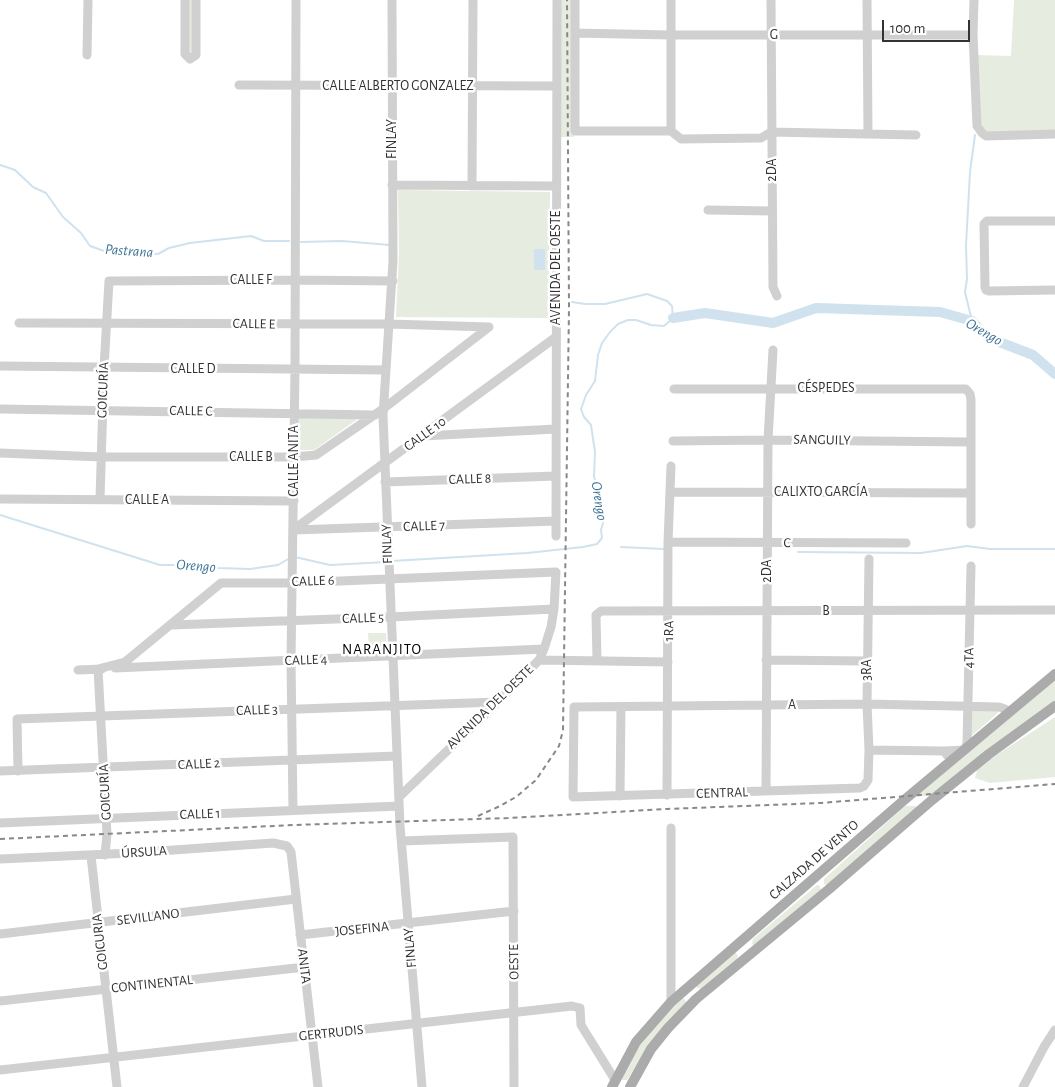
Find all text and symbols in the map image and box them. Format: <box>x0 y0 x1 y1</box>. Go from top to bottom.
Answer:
scale bar <box>885 10 972 42</box>
text: 100 m <box>890 21 925 36</box>
street label: G <box>770 27 778 43</box>
street label: CALLE ALBERTO GONZALEZ <box>322 78 474 94</box>
street label: FINLAY <box>384 119 400 159</box>
street label: 2DA <box>764 158 780 182</box>
street label: AVENIDA DEL OESTE <box>548 211 564 325</box>
water label: Pastrana <box>104 240 154 262</box>
street label: CALLE F <box>230 272 272 288</box>
water label: Orengo <box>962 314 1006 350</box>
street label: CALLE E <box>232 315 276 333</box>
street label: GOICURÍA <box>94 361 112 419</box>
street label: CALLE D <box>170 361 216 377</box>
street label: CÉSPEDES <box>797 380 855 396</box>
street label: CALLE C <box>169 402 213 420</box>
street label: CALLE 10 <box>401 413 449 455</box>
street label: CALLE ANITA <box>286 425 302 497</box>
street label: SANGUILY <box>793 431 851 449</box>
street label: CALLE B <box>229 449 273 465</box>
street label: CALLE 8 <box>448 470 492 488</box>
water label: Orengo <box>587 480 611 522</box>
street label: CALIXTO GARCÍA <box>774 484 868 500</box>
street label: CALLE A <box>125 492 169 508</box>
street label: CALLE 7 <box>403 517 445 535</box>
street label: FINLAY <box>378 524 396 564</box>
street label: C <box>783 534 791 552</box>
water label: Orengo <box>176 556 216 576</box>
street label: 2DA <box>759 559 775 583</box>
street label: CALLE 6 <box>291 572 335 590</box>
street label: B <box>822 603 830 619</box>
street label: CALLE 5 <box>342 609 384 627</box>
street label: 1RA <box>660 621 678 641</box>
district label: NARANJITO <box>341 640 423 658</box>
street label: 4TA <box>960 647 978 669</box>
street label: CALLE 4 <box>284 651 328 669</box>
street label: 3RA <box>859 659 875 681</box>
street label: AVENIDA DEL OESTE <box>443 661 537 753</box>
street label: A <box>788 697 796 713</box>
street label: CALLE 3 <box>236 701 278 719</box>
street label: CALLE 2 <box>177 755 221 773</box>
street label: GOICURÍA <box>95 763 115 821</box>
street label: CENTRAL <box>696 784 748 802</box>
street label: CALLE 1 <box>179 805 221 823</box>
street label: CALZADA DE VENTO <box>766 817 862 903</box>
street label: ÚRSULA <box>121 842 167 862</box>
street label: SEVILLANO <box>116 905 180 929</box>
street label: GOICURIA <box>88 913 112 971</box>
street label: JOSEFINA <box>334 918 390 940</box>
street label: FINLAY <box>400 927 420 969</box>
street label: OESTE <box>505 944 523 980</box>
street label: ANITA <box>294 947 314 985</box>
street label: CONTINENTAL <box>110 971 194 997</box>
street label: GERTRUDIS <box>298 1021 364 1045</box>

